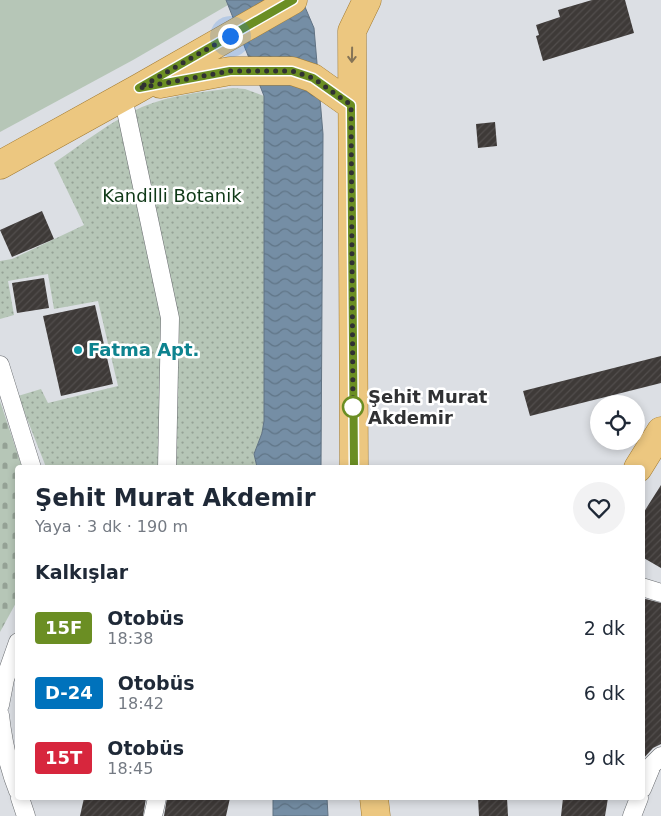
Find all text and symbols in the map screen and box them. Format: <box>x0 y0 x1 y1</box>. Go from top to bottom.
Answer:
your location <box>218 24 243 49</box>
one-way arrow <box>347 46 357 63</box>
park label: Kandilli Botanik <box>102 185 242 206</box>
place label: Fatma Apt. <box>88 339 199 360</box>
marker: Fatma Apt. <box>72 344 84 356</box>
place label: Şehit Murat Akdemir <box>368 386 488 428</box>
map controls <box>590 395 645 450</box>
button: locate <box>590 395 645 450</box>
marker: Şehit Murat Akdemir <box>342 396 364 418</box>
button: heart <box>573 482 625 534</box>
text: Şehit Murat Akdemir <box>35 484 316 512</box>
text: Yaya · 3 dk · 190 m <box>35 517 188 536</box>
text: Kalkışlar <box>35 561 128 583</box>
text: Otobüs <box>107 607 184 629</box>
text: 15F <box>45 617 82 638</box>
text: 2 dk <box>584 617 625 639</box>
text: 18:38 <box>107 629 153 648</box>
text: Otobüs <box>118 672 195 694</box>
text: D-24 <box>45 682 93 703</box>
text: 6 dk <box>584 682 625 704</box>
text: 18:42 <box>118 694 164 713</box>
text: Otobüs <box>107 737 184 759</box>
text: 15T <box>45 747 82 768</box>
text: 9 dk <box>584 747 625 769</box>
text: 18:45 <box>107 759 153 778</box>

